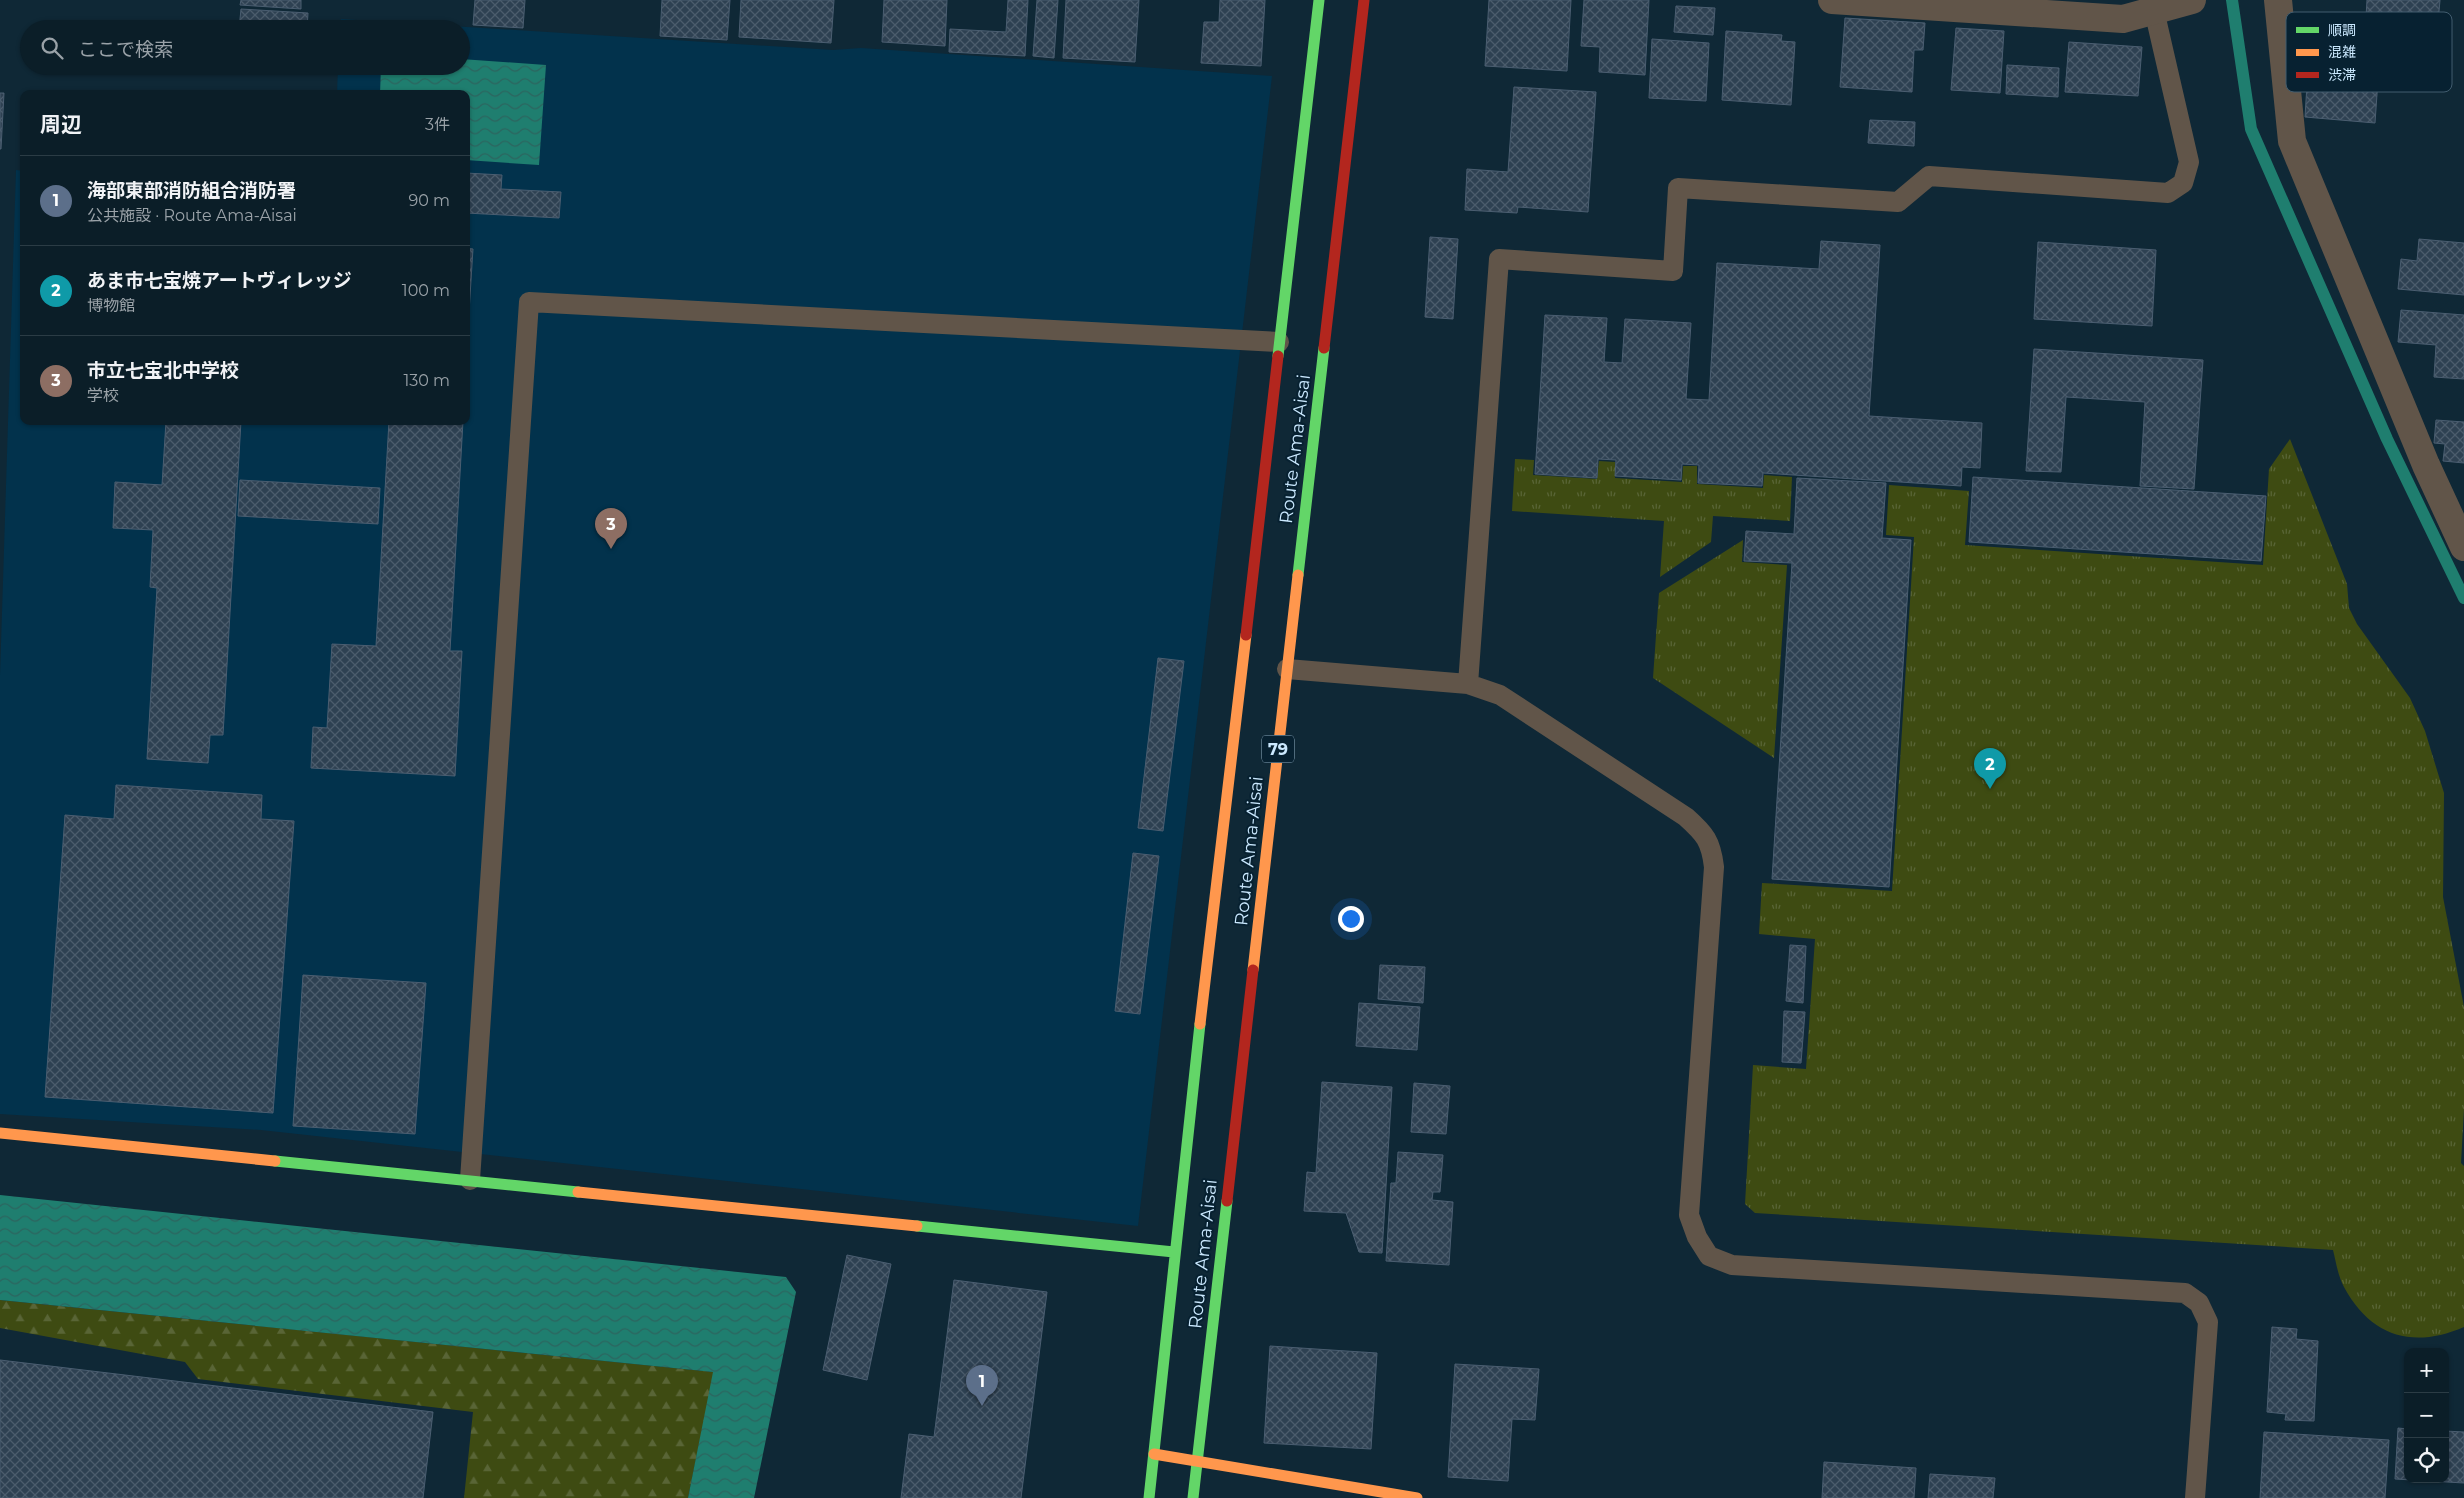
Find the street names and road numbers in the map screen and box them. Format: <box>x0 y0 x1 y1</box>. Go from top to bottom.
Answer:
street label: Route Ama-Aisai <box>1275 373 1315 525</box>
road number: 79 <box>1262 736 1294 762</box>
street label: Route Ama-Aisai <box>1230 775 1268 927</box>
street label: Route Ama-Aisai <box>1184 1178 1222 1330</box>

